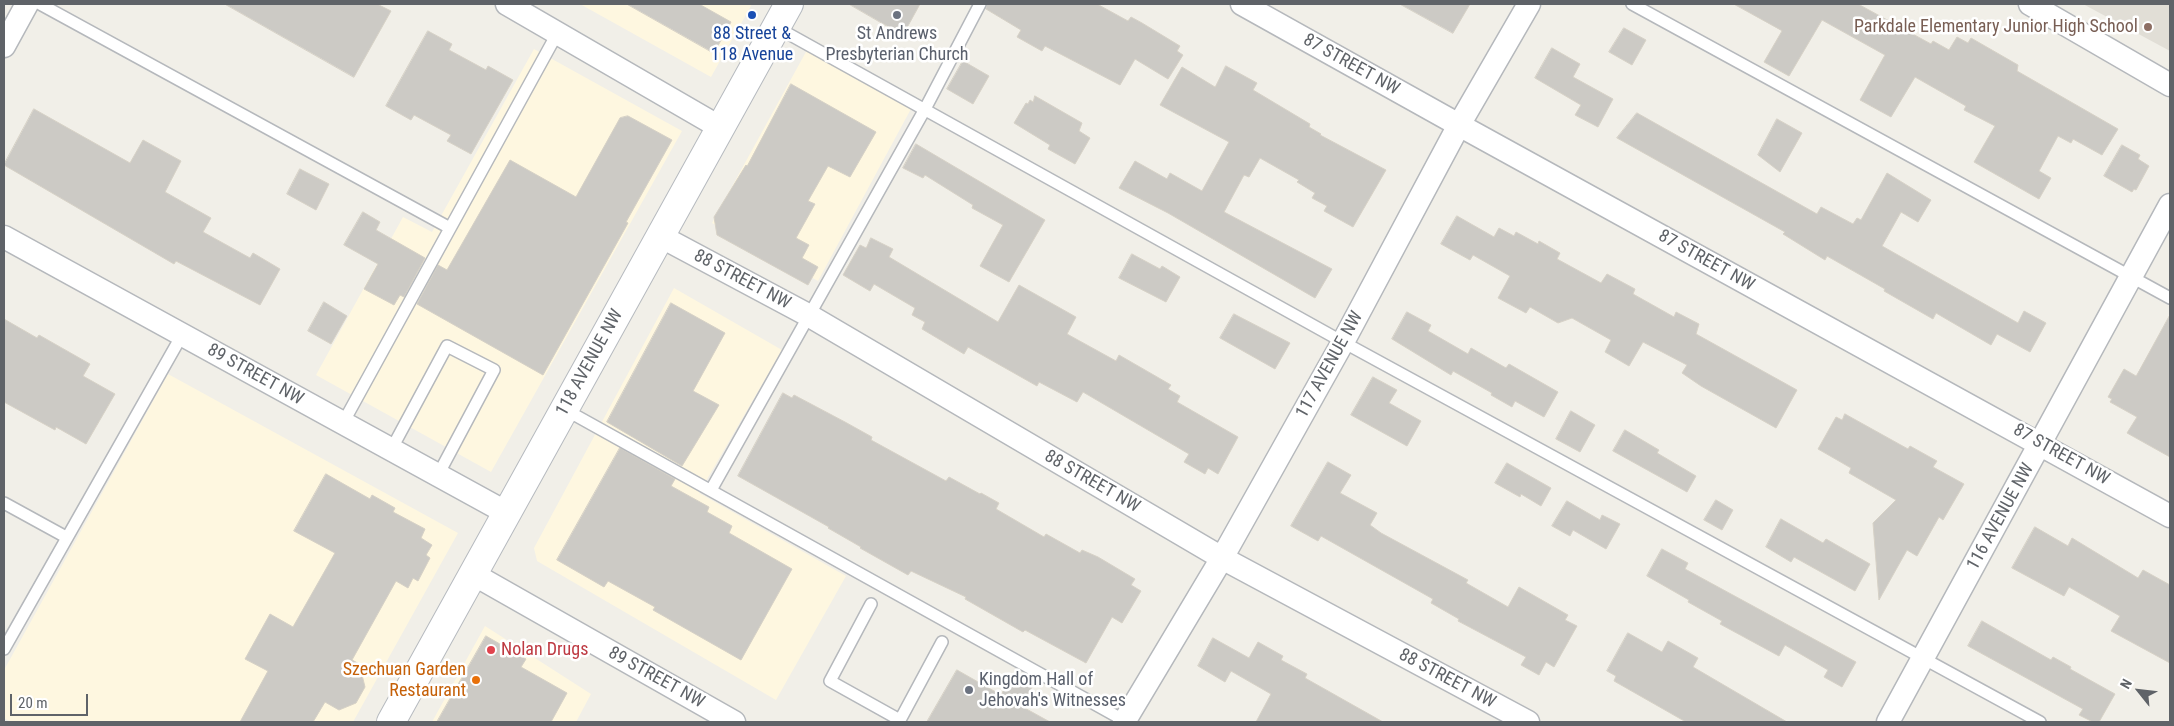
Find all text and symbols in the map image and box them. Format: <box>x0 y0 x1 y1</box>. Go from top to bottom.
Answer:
marker: 88 Street & 118 Avenue <box>746 9 758 21</box>
marker: St Andrews Presbyterian Church <box>891 9 903 21</box>
place label: Parkdale Elementary Junior High School <box>1854 16 2138 38</box>
marker: Parkdale Elementary Junior High School <box>2142 21 2154 33</box>
place label: 88 Street & 118 Avenue <box>711 23 793 66</box>
place label: St Andrews Presbyterian Church <box>826 23 968 66</box>
street label: 87 STREET NW <box>1299 30 1403 100</box>
street label: 87 STREET NW <box>1654 226 1758 296</box>
street label: 88 STREET NW <box>690 245 794 315</box>
street label: 118 AVENUE NW <box>552 306 628 420</box>
street label: 117 AVENUE NW <box>1292 308 1368 422</box>
street label: 89 STREET NW <box>203 340 307 410</box>
street label: 87 STREET NW <box>2009 420 2113 490</box>
street label: 88 STREET NW <box>1040 446 1144 518</box>
street label: 116 AVENUE NW <box>1963 460 2039 574</box>
place label: Nolan Drugs <box>501 639 588 661</box>
street label: 89 STREET NW <box>604 643 708 713</box>
marker: Nolan Drugs <box>485 644 497 656</box>
street label: 88 STREET NW <box>1395 644 1499 714</box>
place label: Szechuan Garden Restaurant <box>343 659 466 702</box>
north arrow <box>2114 666 2164 716</box>
place label: Kingdom Hall of Jehovah's Witnesses <box>979 669 1126 712</box>
marker: Szechuan Garden Restaurant <box>470 674 482 686</box>
text: N <box>2117 676 2135 691</box>
scale bar <box>12 684 90 716</box>
marker: Kingdom Hall of Jehovah's Witnesses <box>963 684 975 696</box>
text: 20 m <box>18 694 48 712</box>

